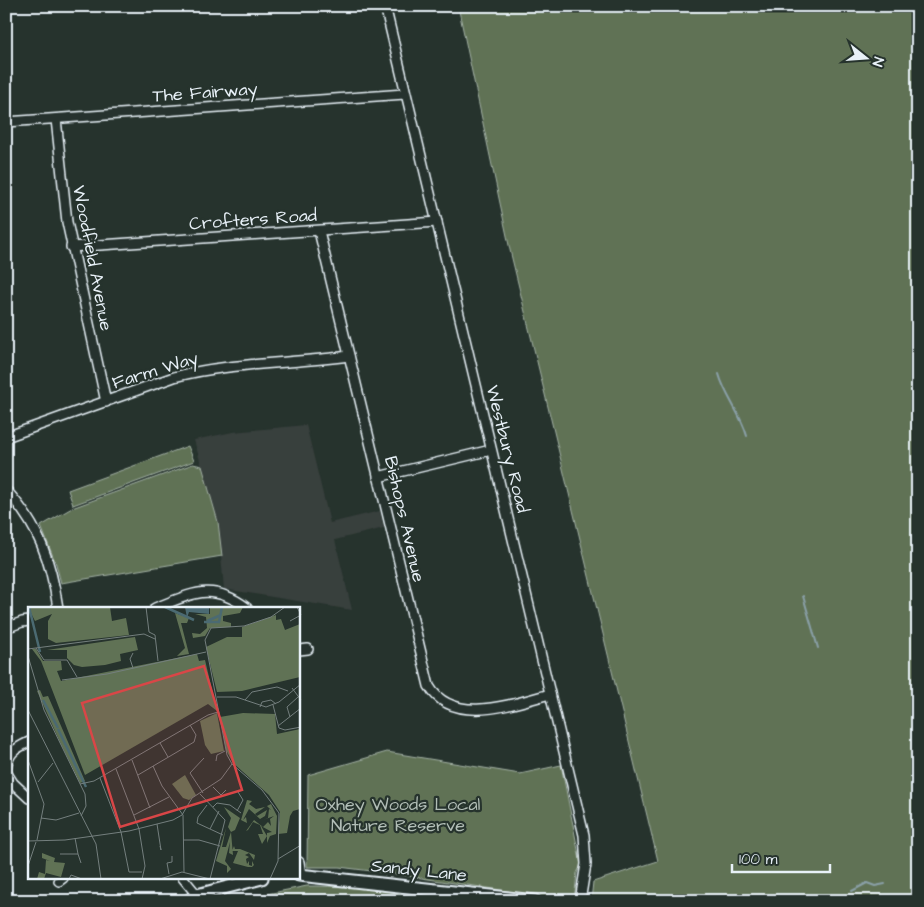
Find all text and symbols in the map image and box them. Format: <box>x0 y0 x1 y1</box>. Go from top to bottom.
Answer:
north arrow <box>842 32 892 82</box>
text: N <box>867 54 888 69</box>
street label: The Fairway <box>152 76 258 110</box>
street label: Woodfield Avenue <box>66 183 119 333</box>
street label: Crofters Road <box>188 203 318 236</box>
street label: Farm Way <box>109 346 202 396</box>
street label: Westbury Road <box>479 383 535 516</box>
street label: Bishops Avenue <box>378 454 431 585</box>
inset map <box>28 607 300 880</box>
park label: Oxhey Woods Local Nature Reserve <box>316 792 481 838</box>
scale bar <box>732 842 829 874</box>
text: 100 m <box>739 849 778 870</box>
street label: Sandy Lane <box>370 853 468 889</box>

